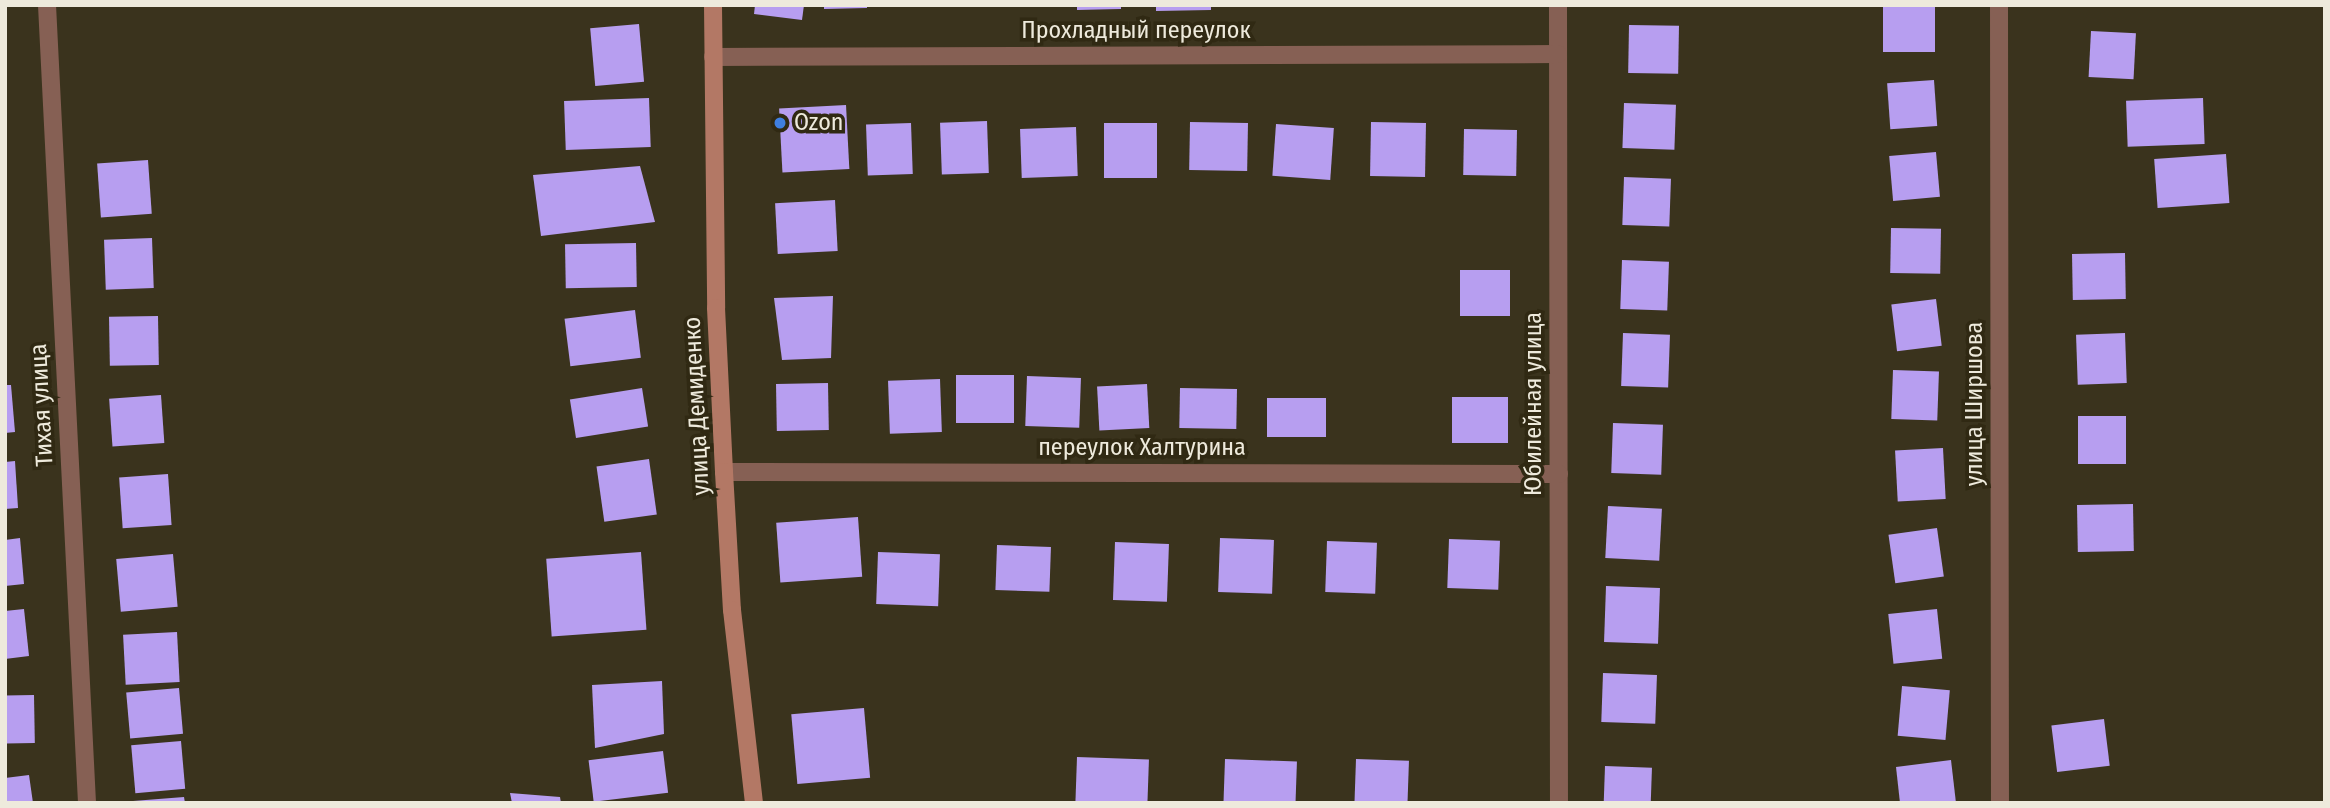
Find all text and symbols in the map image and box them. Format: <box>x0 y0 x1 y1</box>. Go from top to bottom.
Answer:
street label: Прохладный переулок <box>1021 17 1251 45</box>
place label: Ozon <box>794 109 843 137</box>
marker: Ozon <box>772 115 788 131</box>
street label: Юбилейная улица <box>1520 312 1548 496</box>
street label: улица Демиденко <box>678 316 716 496</box>
street label: улица Ширшова <box>1961 322 1989 486</box>
street label: Тихая улица <box>24 343 60 467</box>
street label: переулок Халтурина <box>1038 434 1246 462</box>

